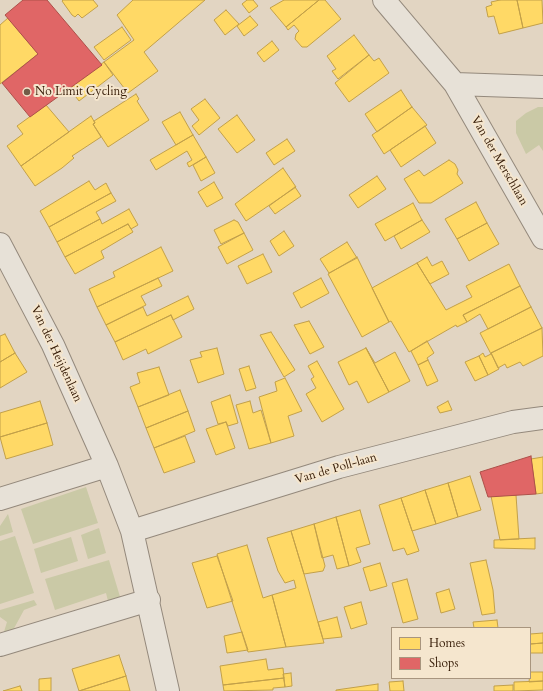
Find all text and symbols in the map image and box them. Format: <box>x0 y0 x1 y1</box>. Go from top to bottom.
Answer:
place label: No Limit Cycling <box>35 85 127 99</box>
marker: No Limit Cycling <box>22 87 32 97</box>
street label: Van der Merschlaan <box>468 114 530 208</box>
street label: Van der Heijdenlaan <box>27 304 85 404</box>
street label: Van de Poll-laan <box>293 450 379 488</box>
legend <box>391 627 531 679</box>
text: Homes <box>429 635 465 651</box>
text: Shops <box>429 655 458 671</box>

